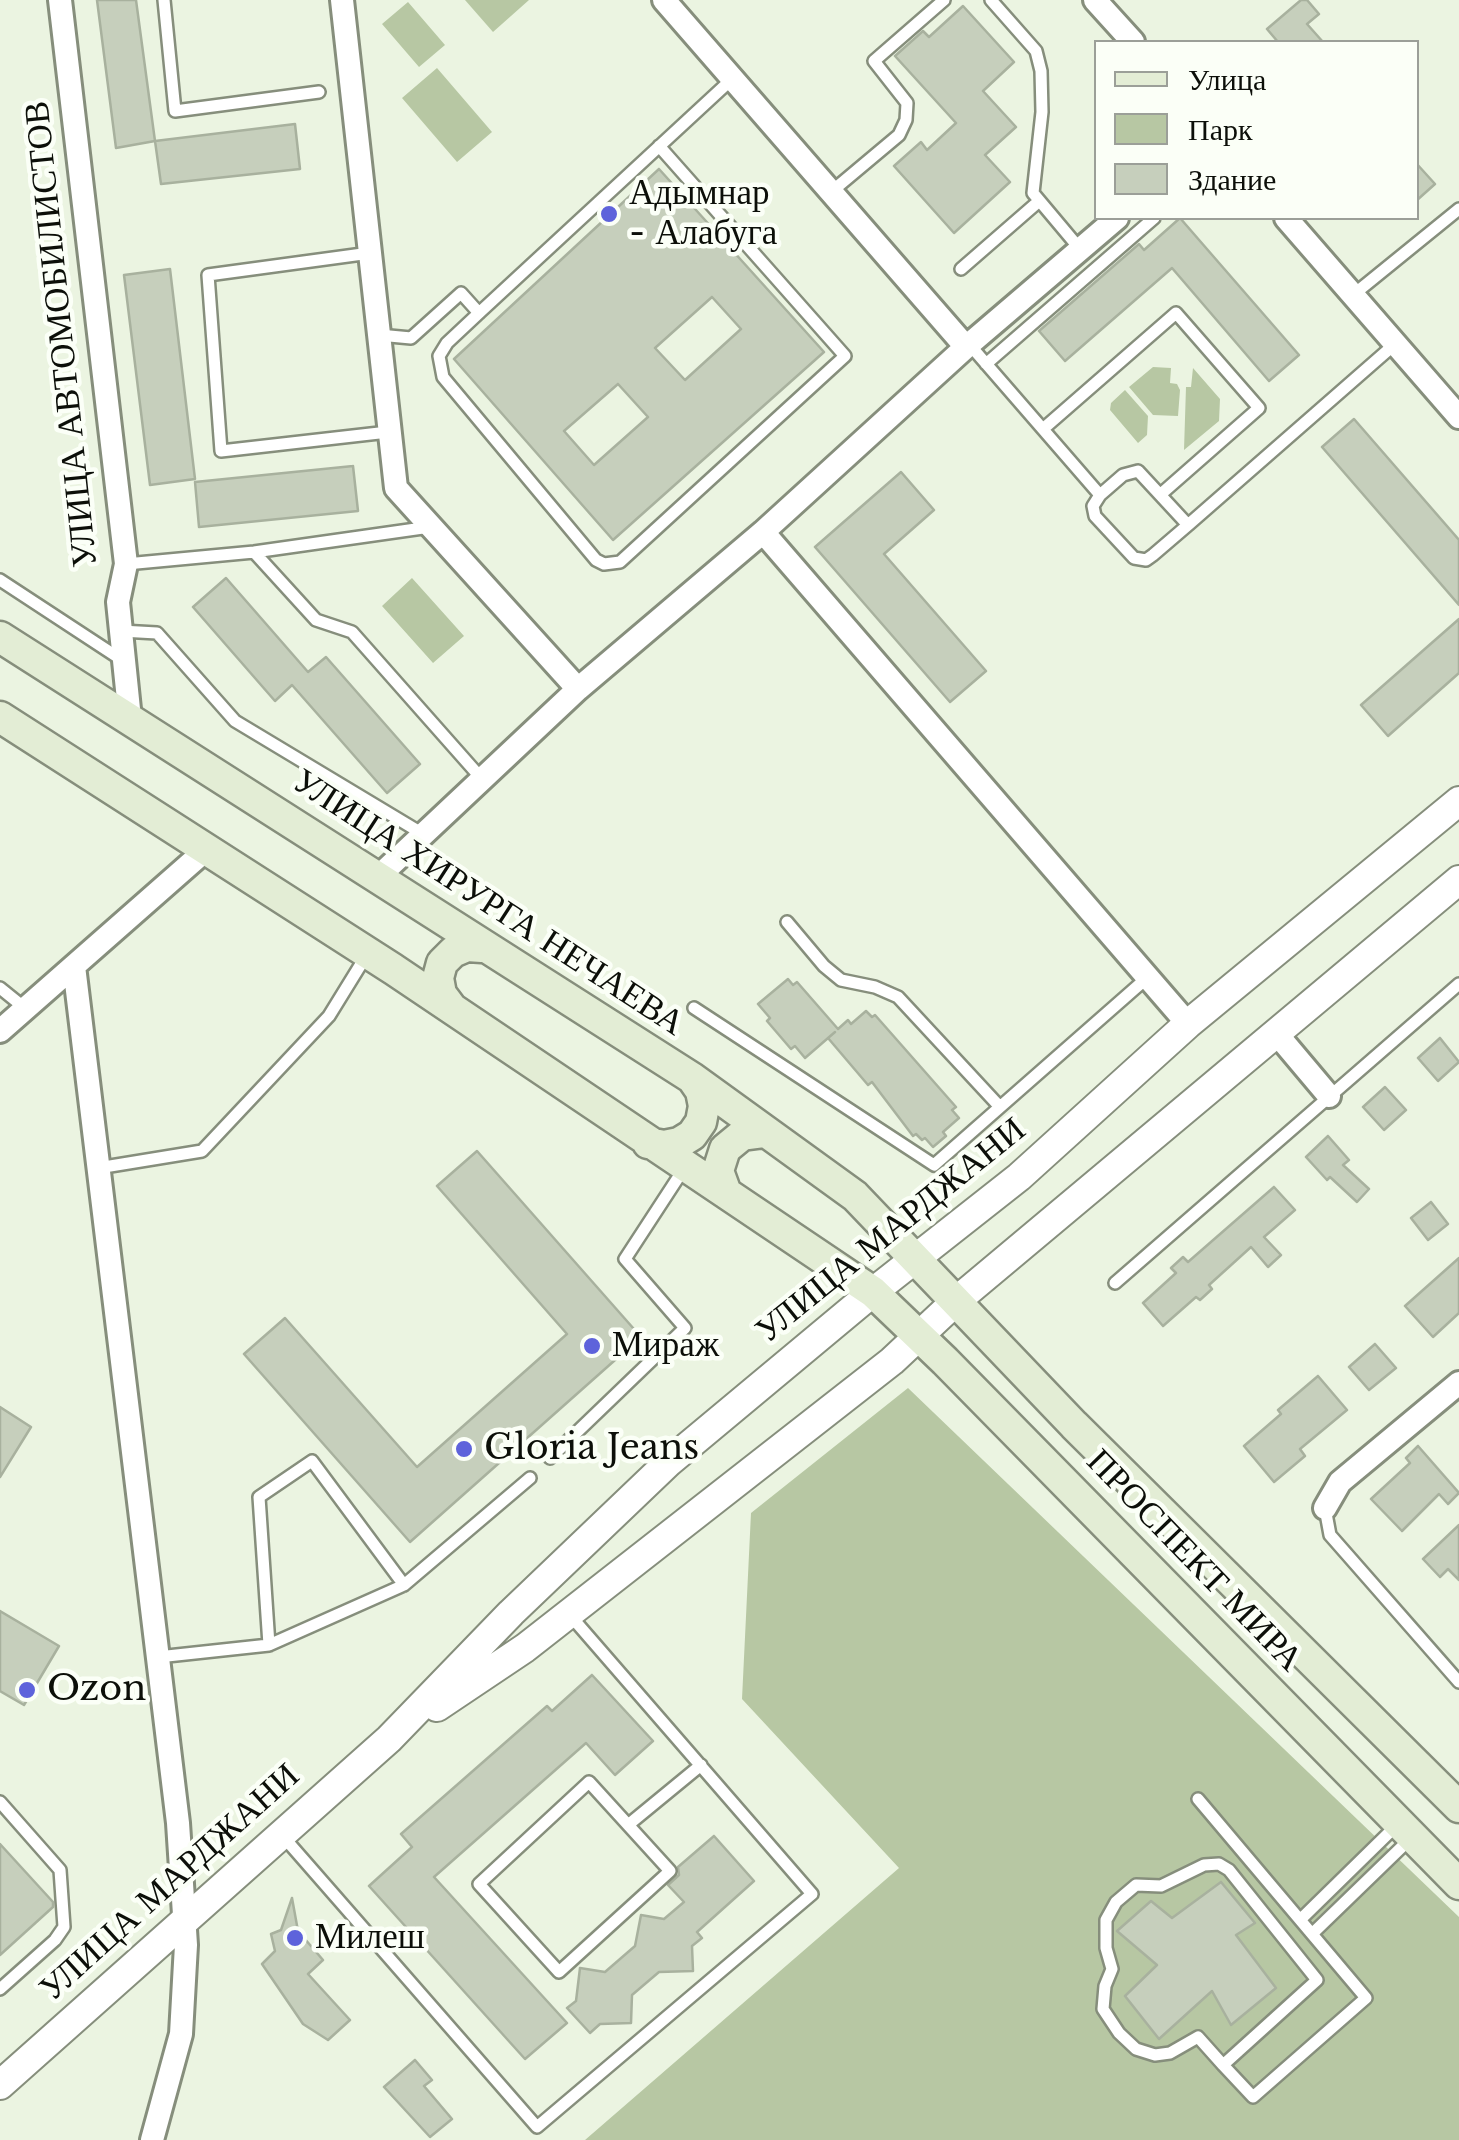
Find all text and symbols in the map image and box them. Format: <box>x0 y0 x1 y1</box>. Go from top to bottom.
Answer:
legend <box>1094 40 1419 220</box>
text: Улица <box>1188 61 1266 98</box>
street label: УЛИЦА АВТОМОБИЛИСТОВ <box>17 99 107 569</box>
text: Парк <box>1188 111 1253 148</box>
text: Здание <box>1188 161 1276 198</box>
place label: Адымнар - Алабуга <box>629 173 777 255</box>
marker: Адымнар - Алабуга <box>598 203 620 225</box>
street label: УЛИЦА ХИРУРГА НЕЧАЕВА <box>284 761 692 1045</box>
street label: УЛИЦА МАРДЖАНИ <box>748 1109 1034 1353</box>
place label: Мираж <box>612 1325 719 1367</box>
marker: Мираж <box>581 1335 603 1357</box>
place label: Gloria Jeans <box>484 1428 699 1470</box>
marker: Gloria Jeans <box>453 1438 475 1460</box>
street label: ПРОСПЕКТ МИРА <box>1077 1441 1311 1681</box>
place label: Ozon <box>47 1669 146 1711</box>
marker: Ozon <box>16 1679 38 1701</box>
street label: УЛИЦА МАРДЖАНИ <box>32 1755 308 2011</box>
place label: Милеш <box>315 1917 425 1959</box>
marker: Милеш <box>284 1927 306 1949</box>

